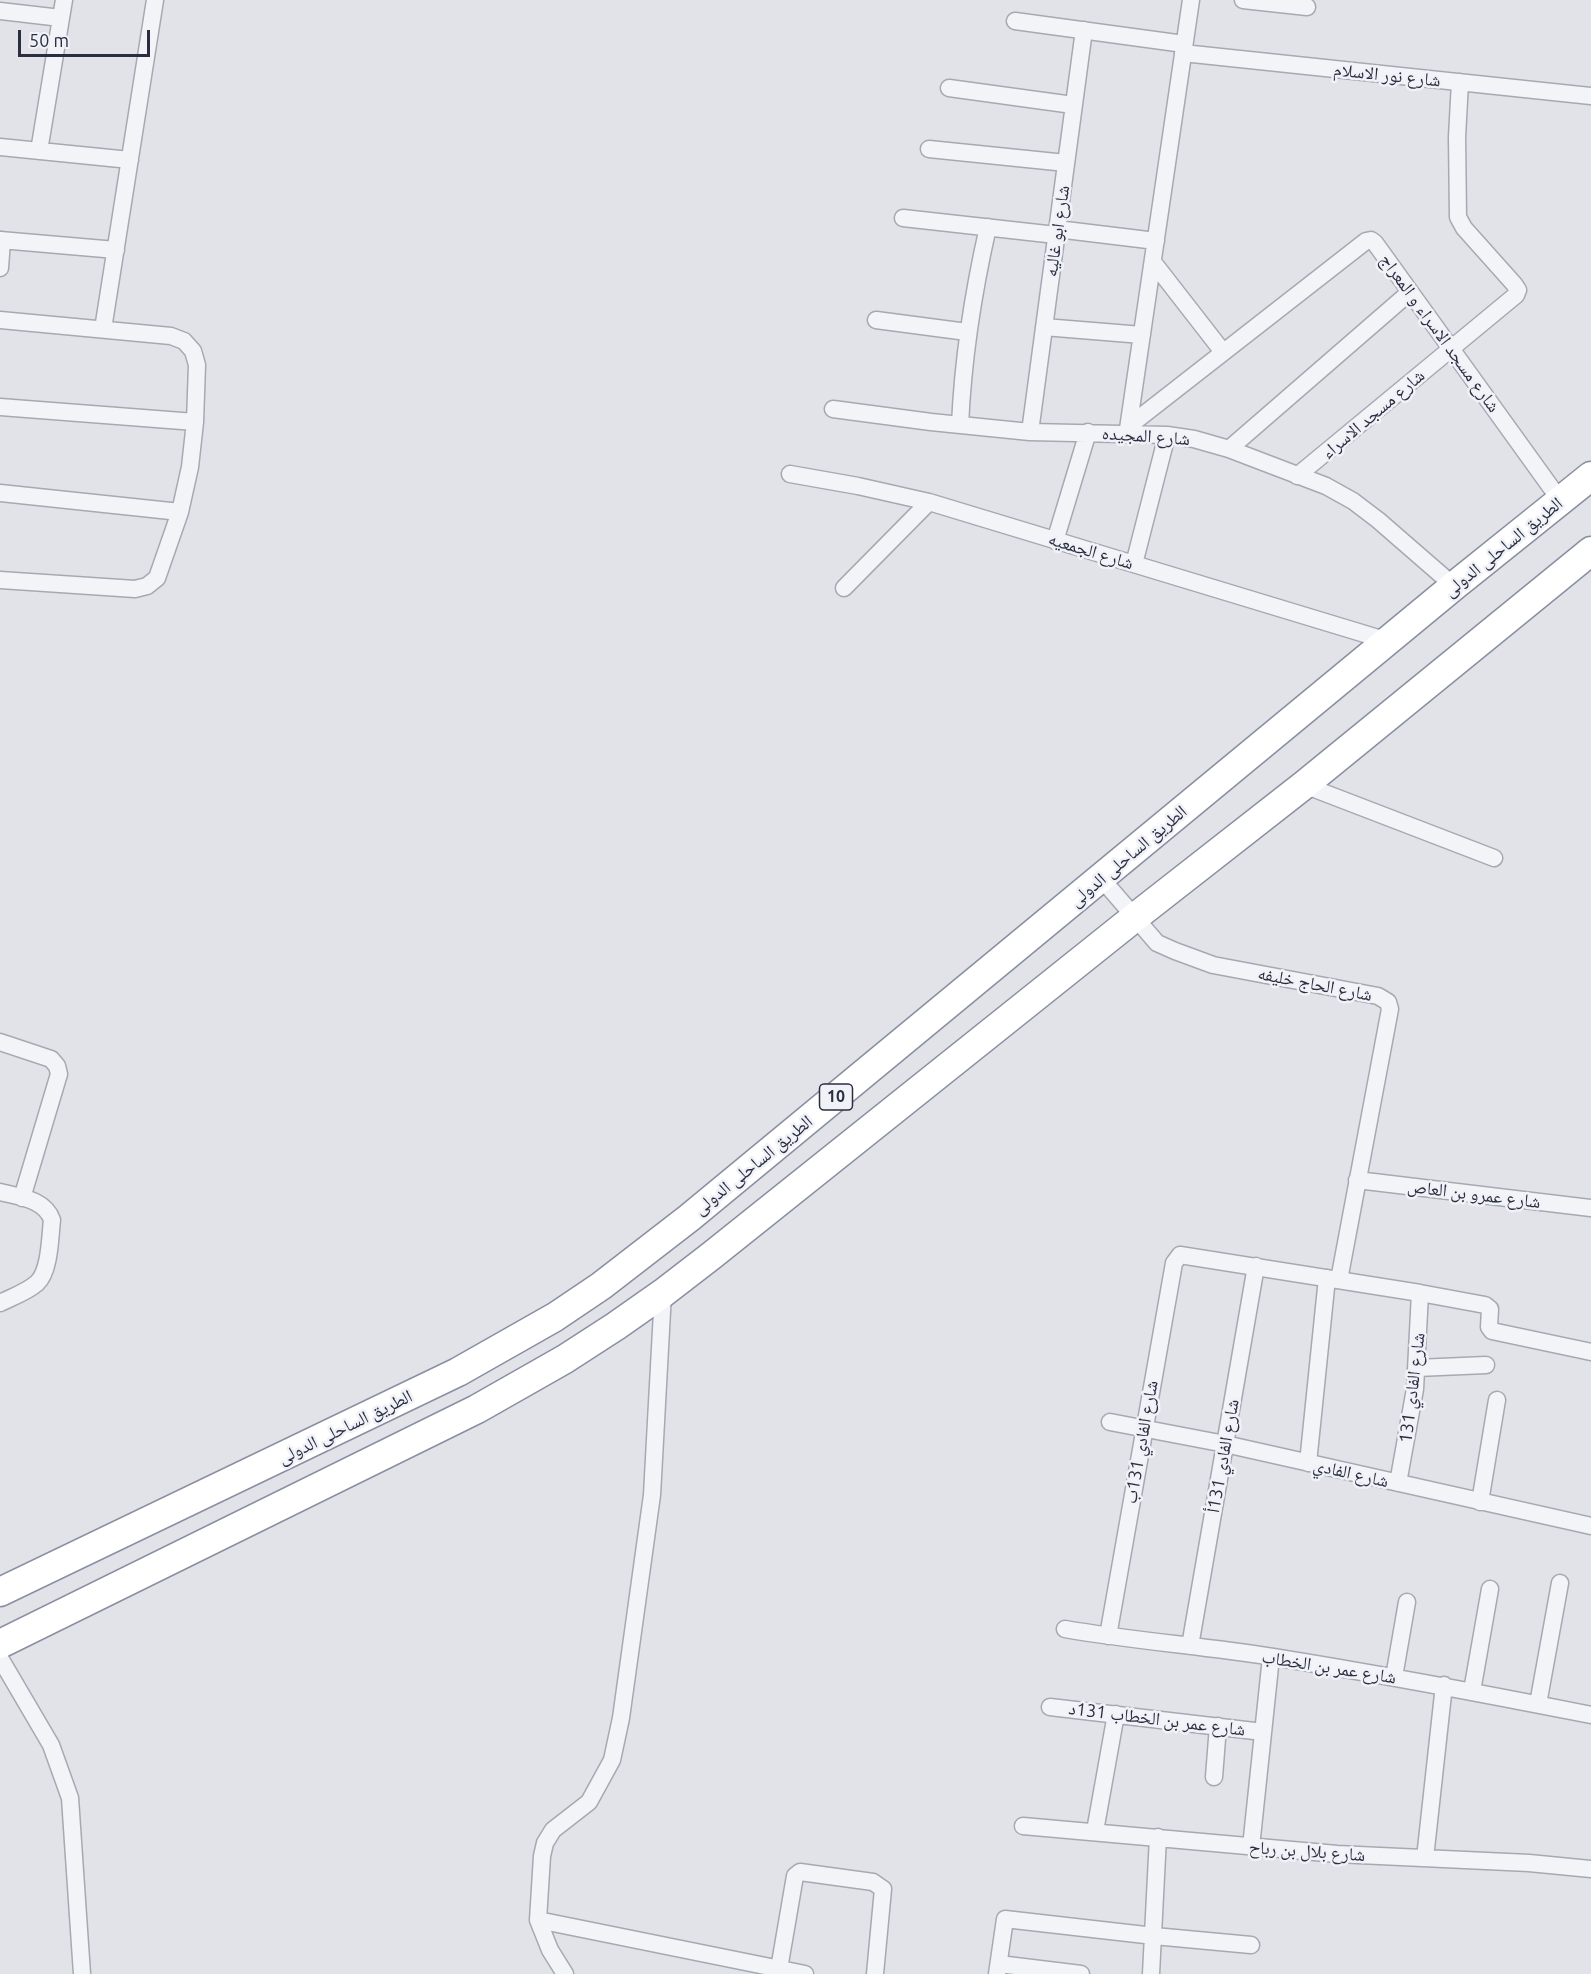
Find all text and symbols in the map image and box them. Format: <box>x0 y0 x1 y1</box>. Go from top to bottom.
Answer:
scale bar <box>21 18 153 56</box>
text: 50 m <box>29 30 69 50</box>
street label: شارع نور الاسلام <box>1332 59 1442 91</box>
street label: شارع ابو غاليه <box>1040 184 1074 278</box>
street label: شارع مسجد الاسراء و المعراج <box>1375 250 1505 416</box>
street label: شارع مسجد الاسراء <box>1317 365 1429 463</box>
street label: شارع المجيده <box>1101 422 1191 450</box>
street label: الطريق الساحلى الدولى <box>1439 492 1567 602</box>
street label: شارع الجمعيه <box>1046 528 1136 574</box>
street label: الطريق الساحلى الدولى <box>1065 801 1191 911</box>
street label: شارع الحاج خليفه <box>1256 962 1374 1006</box>
road number: 10 <box>820 1084 852 1110</box>
street label: الطريق الساحلى الدولى <box>689 1110 817 1220</box>
street label: شارع عمرو بن العاص <box>1406 1175 1542 1213</box>
street label: شارع الفادي 131 <box>1395 1332 1429 1444</box>
street label: شارع الفادي 131ب <box>1120 1379 1162 1505</box>
street label: الطريق الساحلى الدولى <box>274 1385 416 1469</box>
street label: شارع الفادي 131أ <box>1202 1397 1244 1515</box>
street label: شارع الفادي <box>1311 1454 1391 1492</box>
street label: شارع عمر بن الخطاب <box>1260 1646 1398 1688</box>
street label: شارع عمر بن الخطاب 131د <box>1067 1697 1247 1741</box>
street label: شارع بلال بن رباح <box>1248 1836 1366 1866</box>

